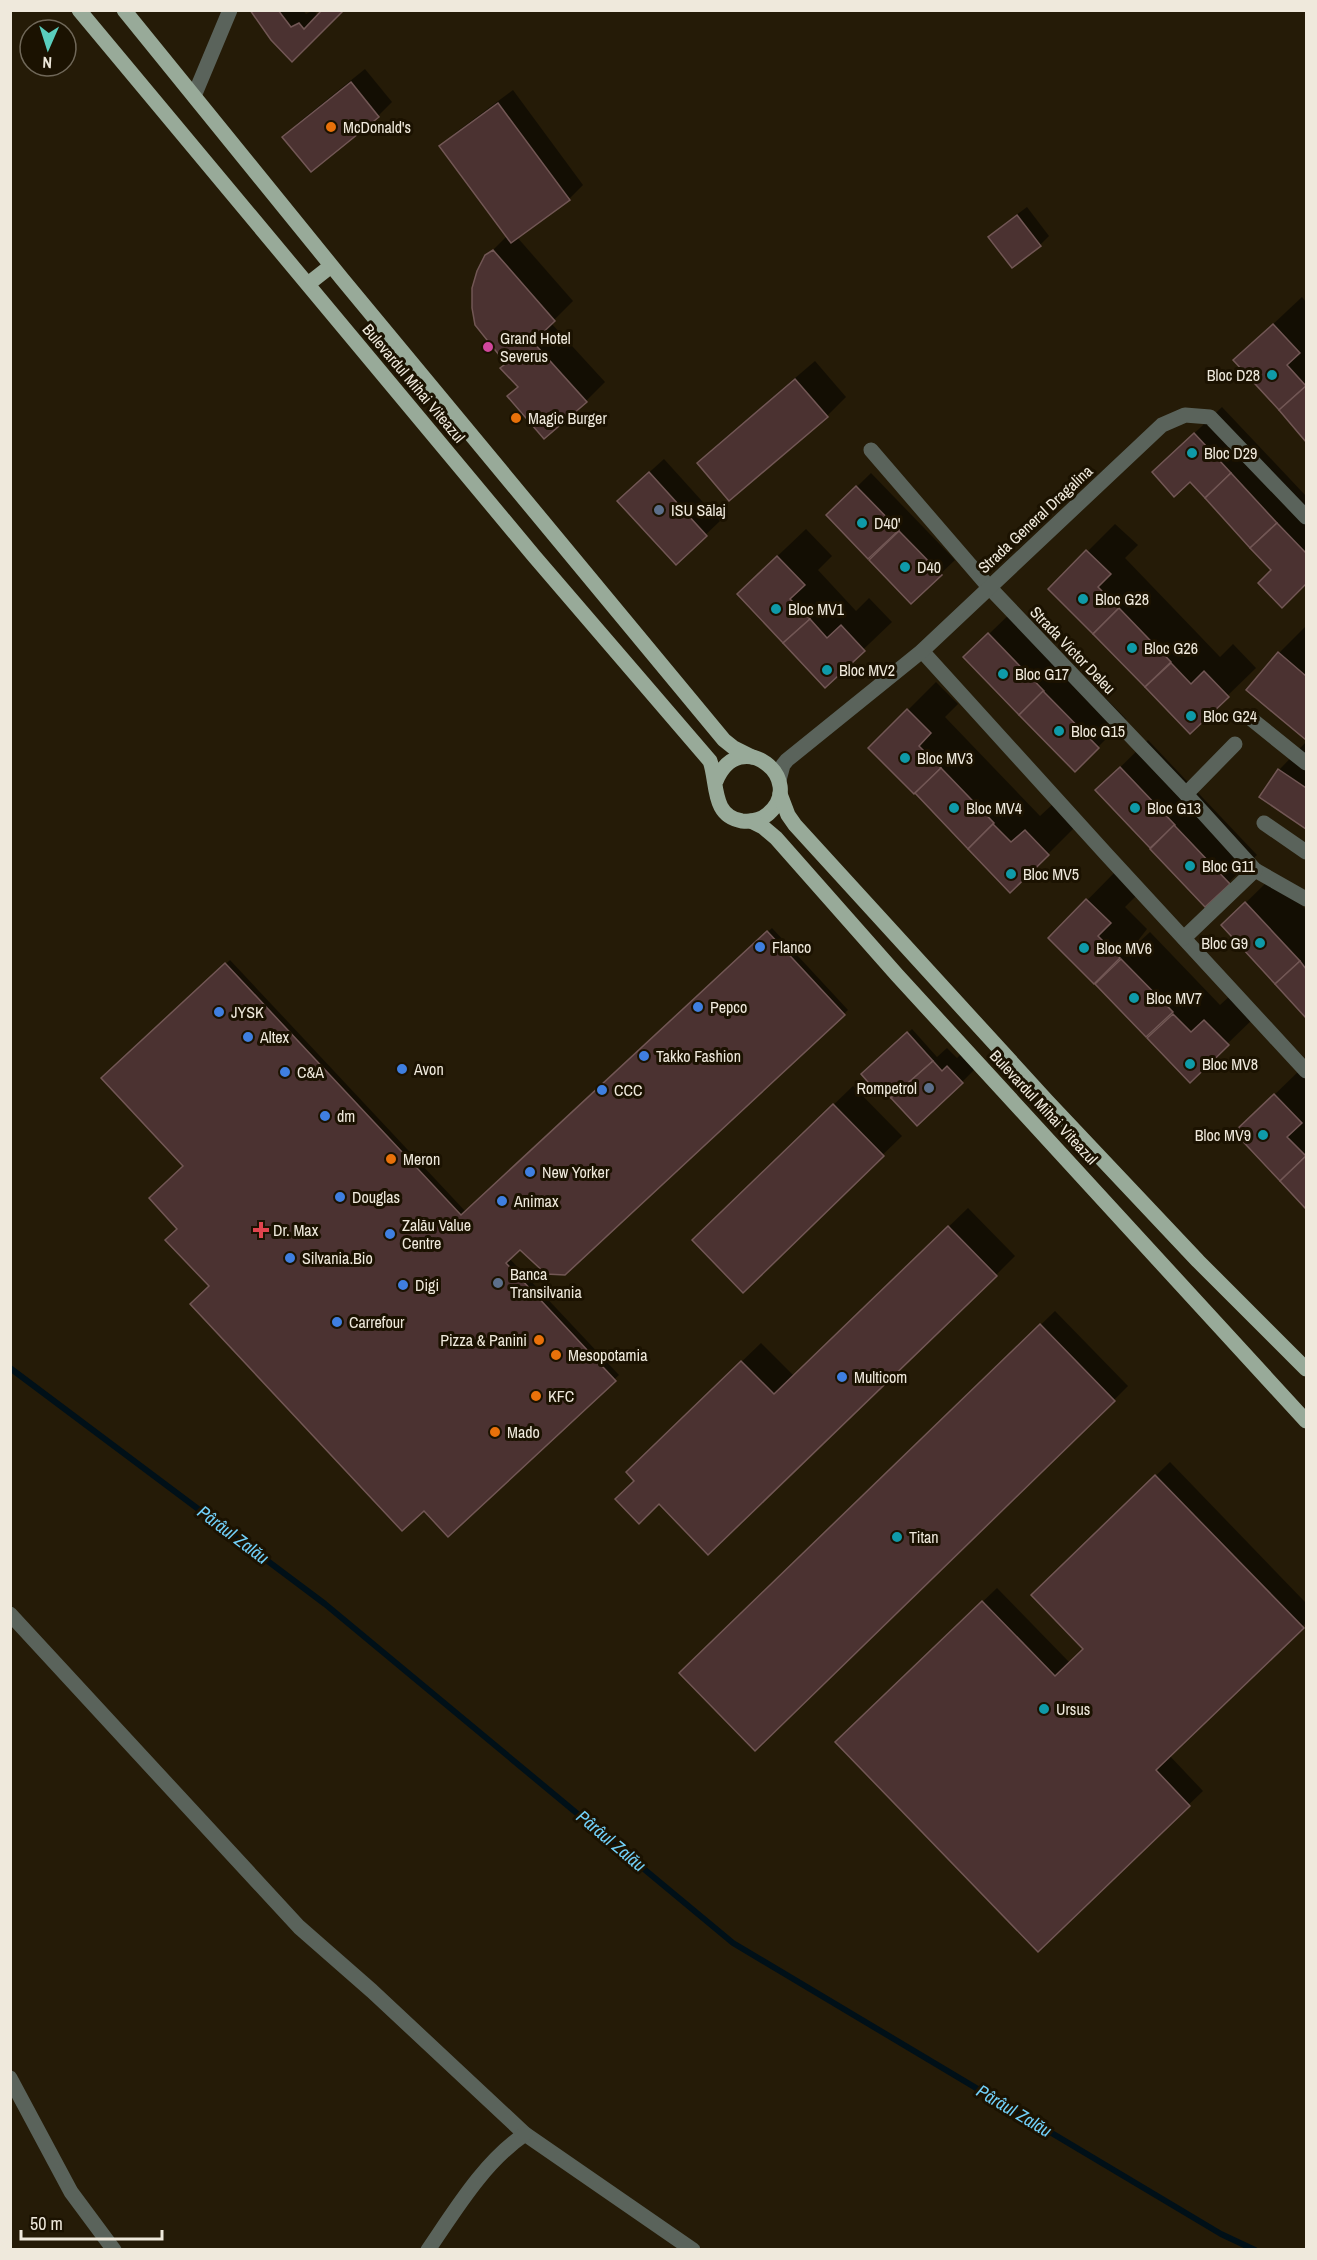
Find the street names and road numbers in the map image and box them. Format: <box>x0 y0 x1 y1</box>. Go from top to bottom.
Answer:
street label: Bulevardul Mihai Viteazul <box>358 319 470 447</box>
street label: Strada General Dragalina <box>973 459 1098 578</box>
street label: Strada Victor Deleu <box>1025 601 1121 699</box>
street label: Bulevardul Mihai Viteazul <box>985 1045 1103 1169</box>

